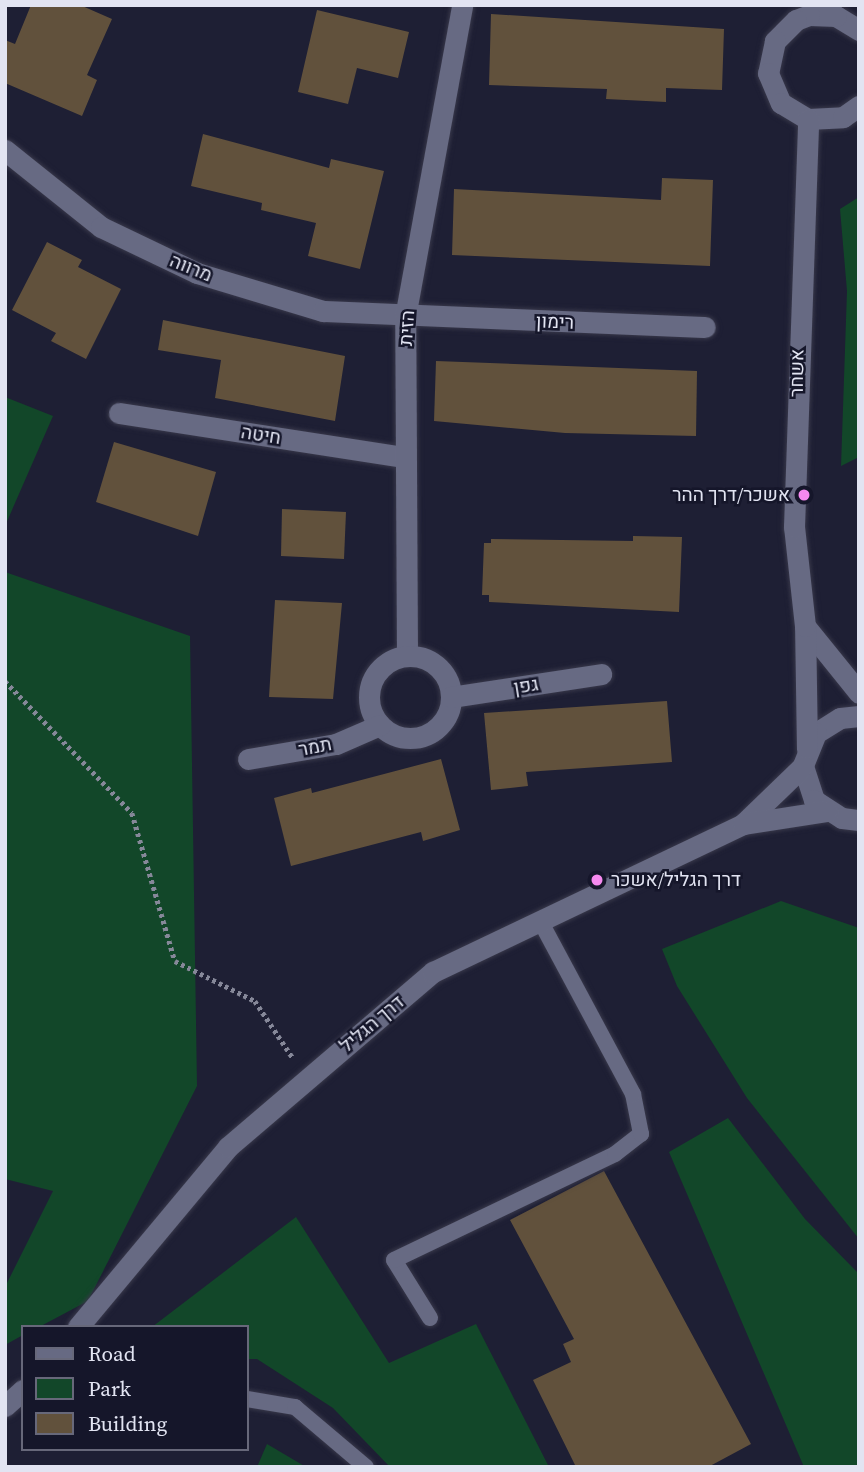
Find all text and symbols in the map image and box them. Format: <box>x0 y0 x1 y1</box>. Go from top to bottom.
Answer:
street label: מרווה <box>166 249 216 287</box>
street label: הזית <box>394 310 420 346</box>
street label: רימון <box>536 310 574 334</box>
street label: אשחר <box>785 349 809 397</box>
street label: חיטה <box>239 421 283 449</box>
place label: אשכר/דרך ההר <box>672 484 790 506</box>
marker: אשכר/דרך ההר <box>796 487 812 503</box>
street label: גפן <box>512 673 540 699</box>
street label: תמר <box>297 733 333 761</box>
place label: דרך הגליל/אשכר <box>611 869 741 891</box>
marker: דרך הגליל/אשכר <box>589 872 605 888</box>
street label: דרך הגליל <box>335 991 409 1057</box>
legend <box>21 1325 248 1451</box>
text: Road <box>88 1339 136 1368</box>
text: Park <box>88 1374 131 1403</box>
text: Building <box>88 1409 167 1438</box>

